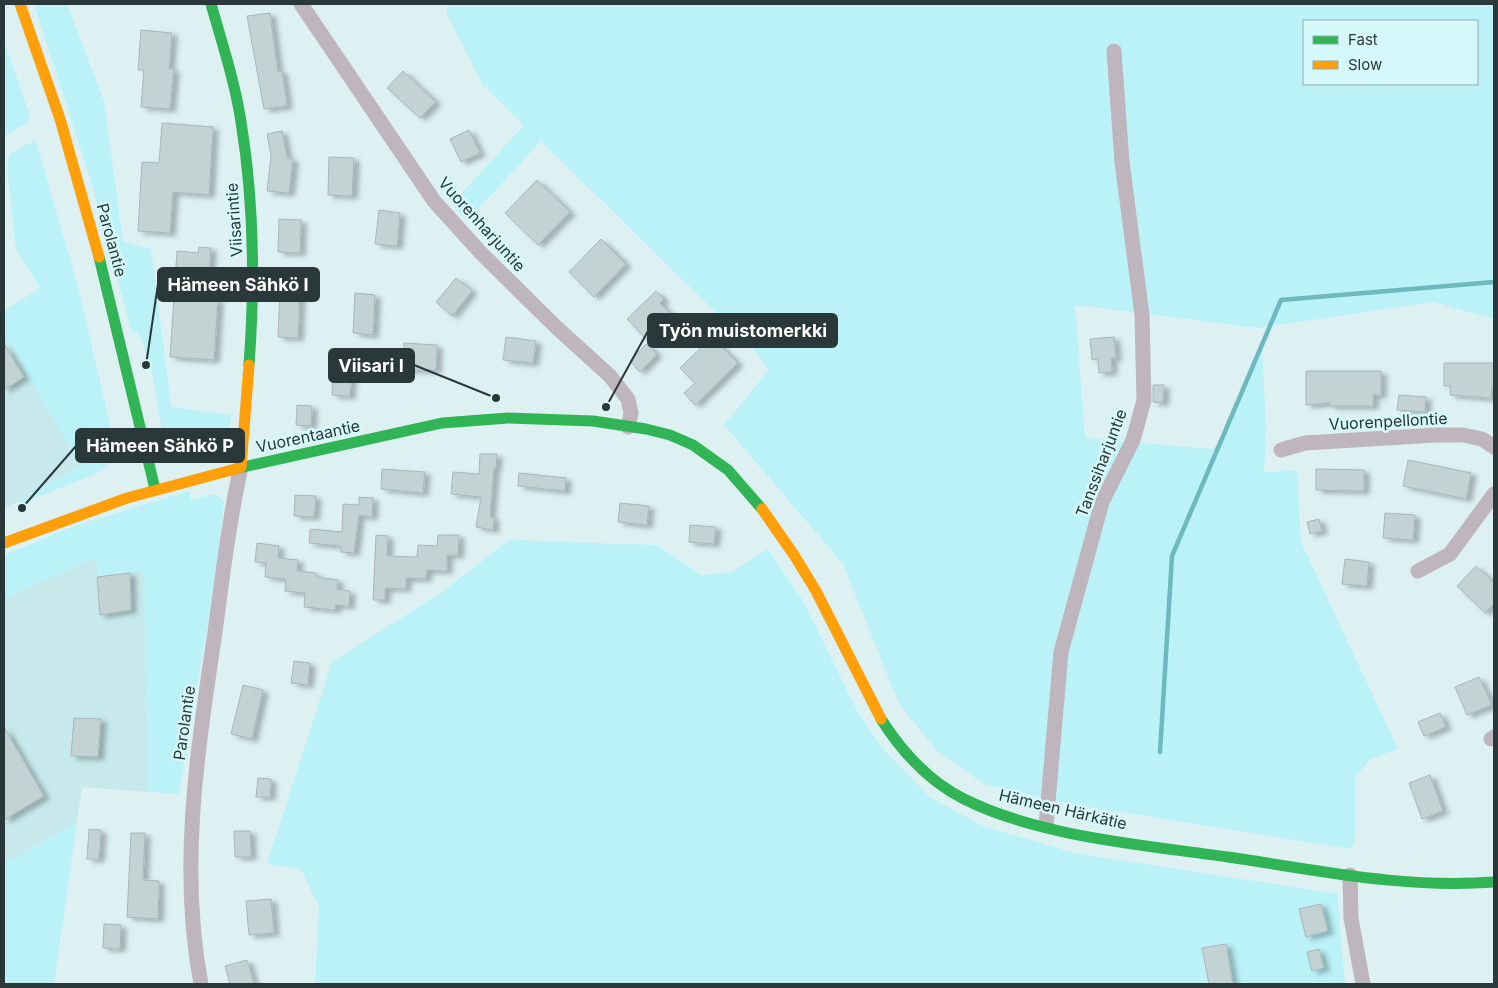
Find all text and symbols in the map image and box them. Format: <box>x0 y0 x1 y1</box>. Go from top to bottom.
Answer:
legend <box>1303 20 1478 85</box>
text: Fast <box>1348 30 1378 49</box>
text: Slow <box>1348 55 1382 74</box>
street label: Vuorenharjuntie <box>434 173 530 275</box>
street label: Viisarintie <box>221 182 247 258</box>
street label: Parolantie <box>93 201 131 279</box>
callout: Hämeen Sähkö I <box>158 268 319 301</box>
text: Hämeen Sähkö I <box>167 274 309 295</box>
callout: Työn muistomerkki <box>648 314 837 347</box>
text: Työn muistomerkki <box>659 320 827 341</box>
callout: Viisari I <box>329 349 414 382</box>
text: Viisari I <box>338 355 404 376</box>
street label: Tanssiharjuntie <box>1071 406 1131 520</box>
street label: Vuorenpellontie <box>1328 408 1448 434</box>
street label: Vuorentaantie <box>254 415 362 457</box>
callout: Hämeen Sähkö P <box>76 429 244 462</box>
text: Hämeen Sähkö P <box>86 435 234 456</box>
street label: Parolantie <box>169 684 199 762</box>
street label: Hämeen Härkätie <box>997 785 1129 833</box>

